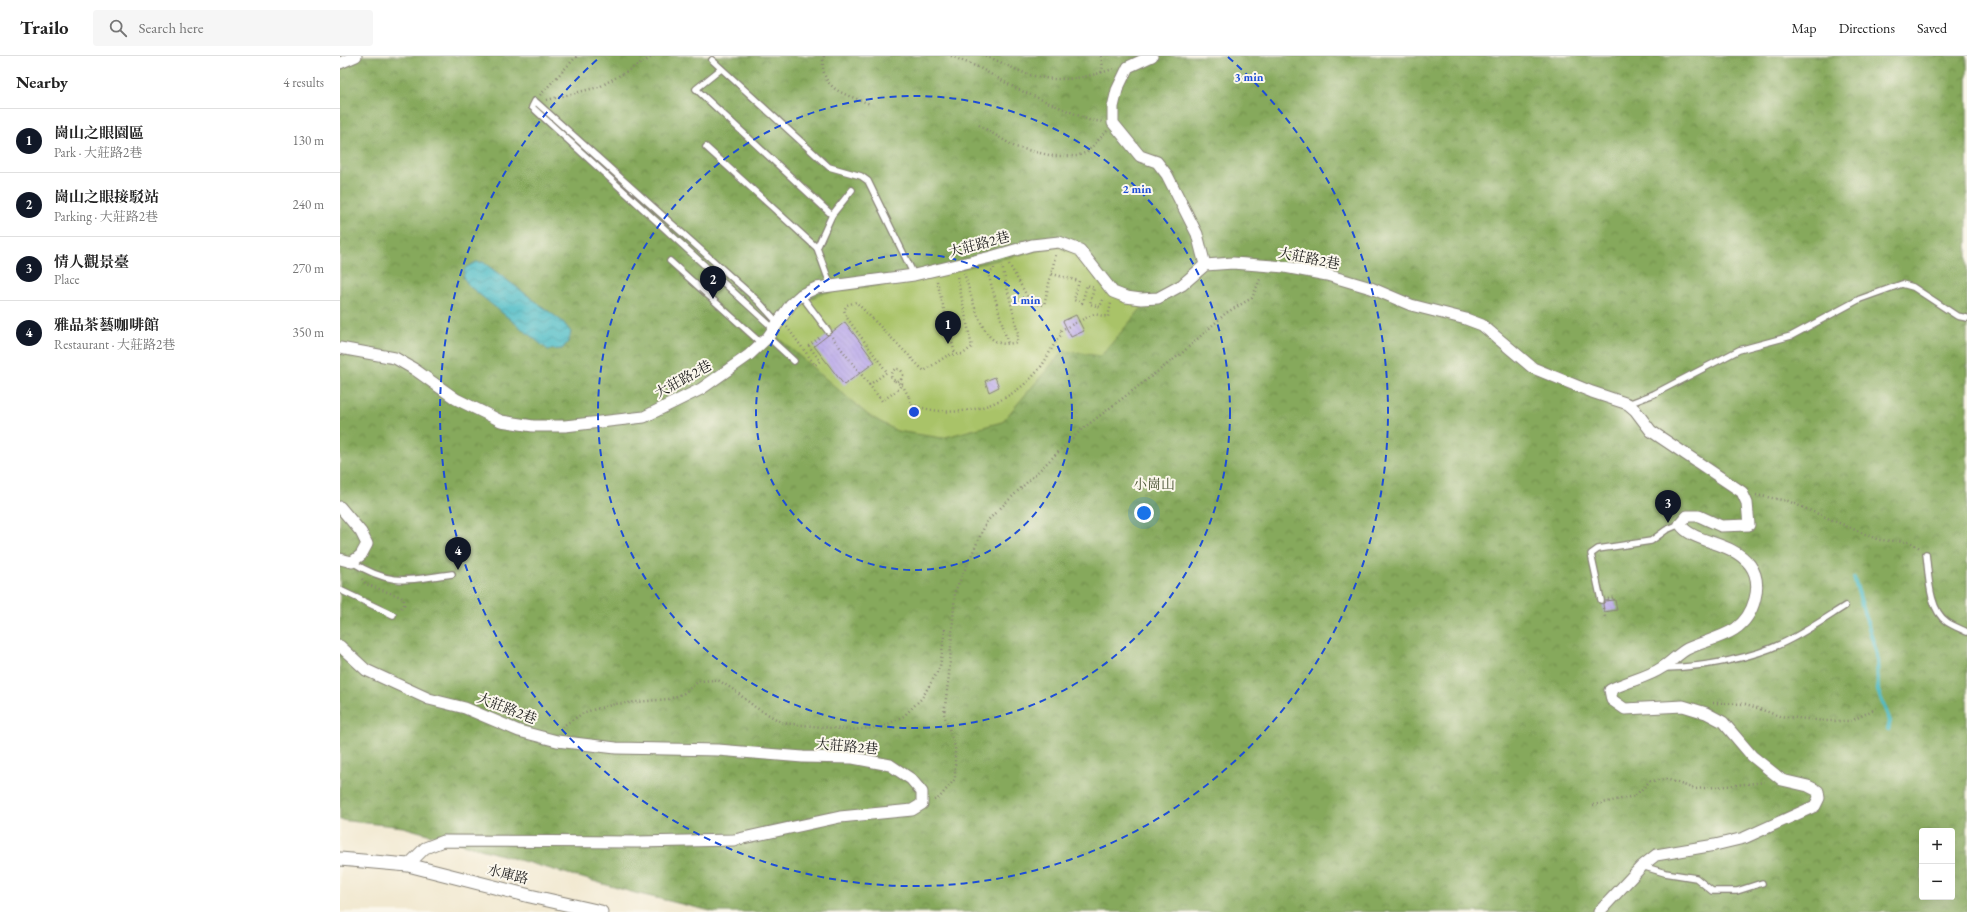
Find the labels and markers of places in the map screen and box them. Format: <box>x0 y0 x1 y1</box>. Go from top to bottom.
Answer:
pin: 2 <box>700 266 726 299</box>
pin: 1 <box>935 311 961 344</box>
centre of rings <box>907 405 921 419</box>
pin: 3 <box>1655 490 1681 523</box>
pin: 4 <box>445 537 471 570</box>

